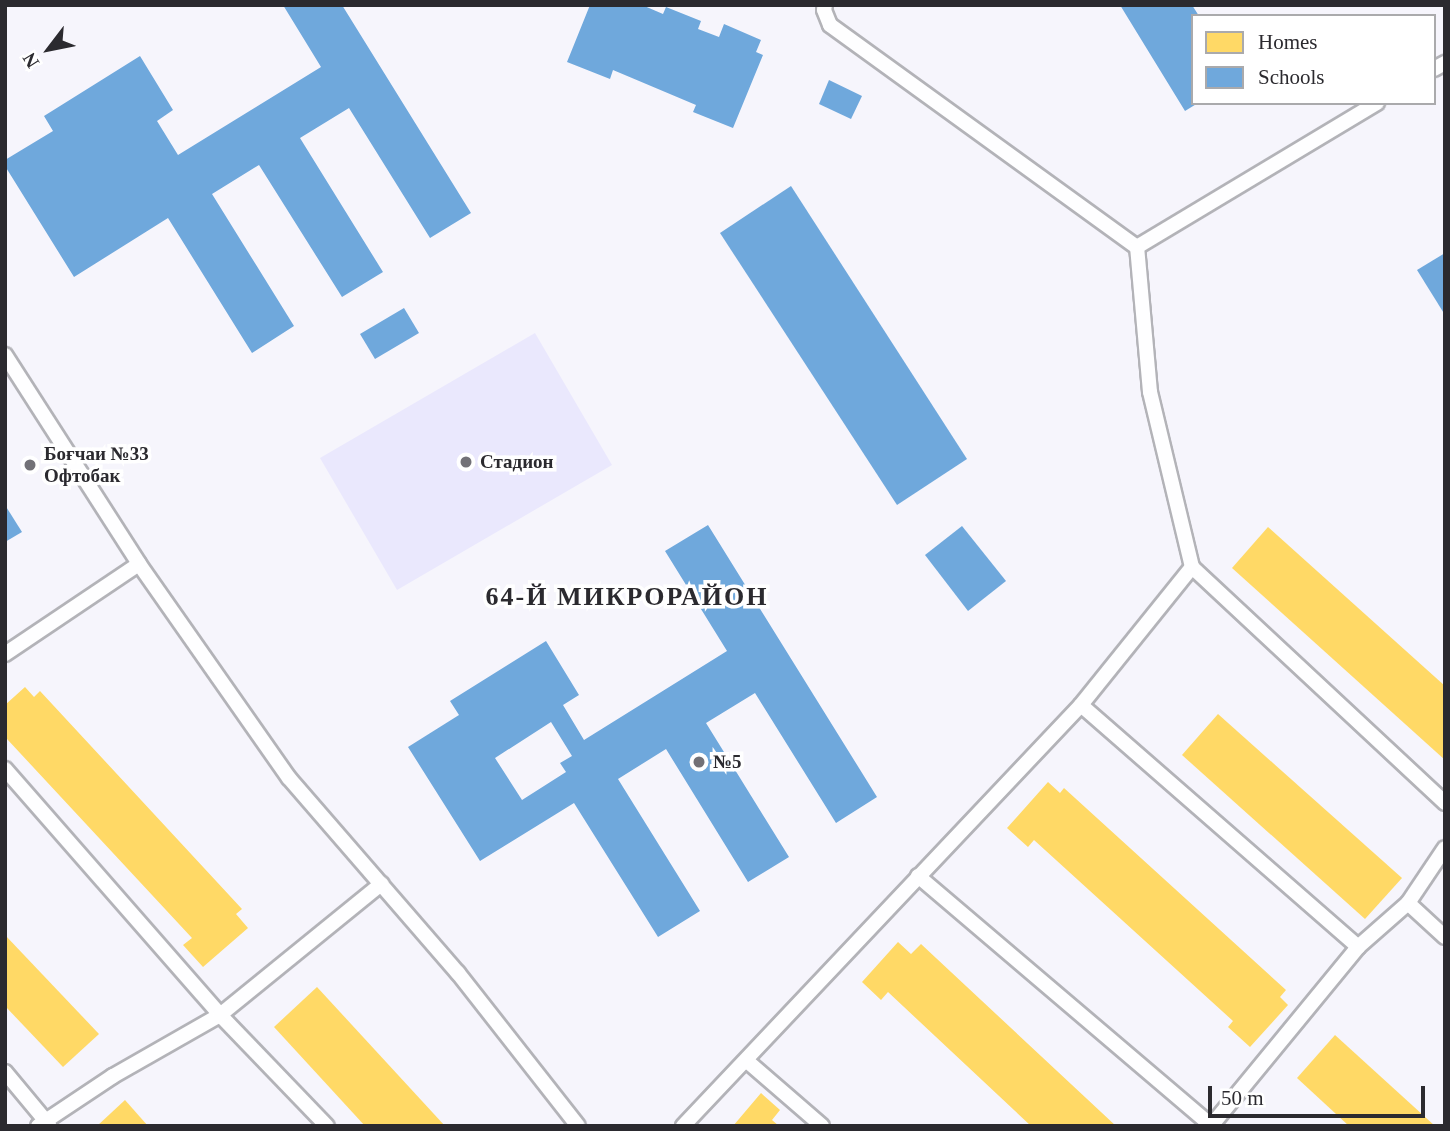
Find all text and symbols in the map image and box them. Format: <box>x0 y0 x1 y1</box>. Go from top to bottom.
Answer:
north arrow <box>14 14 84 84</box>
legend <box>1191 14 1436 105</box>
text: Homes <box>1258 30 1318 54</box>
text: N <box>18 49 43 72</box>
text: Schools <box>1258 65 1325 89</box>
place label: Боғчаи №33 Офтобак <box>44 443 149 487</box>
place label: Стадион <box>480 451 554 473</box>
marker: Стадион <box>458 454 474 470</box>
marker: Боғчаи №33 Офтобак <box>22 457 38 473</box>
district label: 64-Й МИКРОРАЙОН <box>487 581 767 613</box>
place label: №5 <box>713 751 742 773</box>
marker: №5 <box>691 754 707 770</box>
scale bar <box>1212 1072 1429 1116</box>
text: 50 m <box>1221 1086 1264 1110</box>

